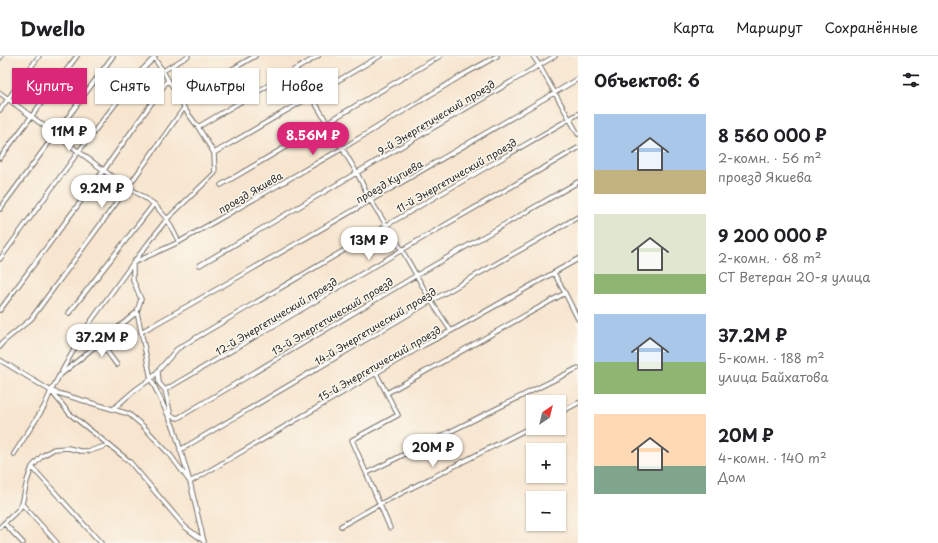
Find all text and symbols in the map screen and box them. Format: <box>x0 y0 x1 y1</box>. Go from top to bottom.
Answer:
text: Dwello <box>20 14 85 42</box>
text: Карта <box>673 17 714 38</box>
text: Маршрут <box>736 17 802 38</box>
text: Сохранённые <box>824 17 918 38</box>
text: Объектов: 6 <box>594 67 700 93</box>
chip: Купить <box>12 68 87 104</box>
chip: Снять <box>95 68 164 104</box>
chip: Фильтры <box>172 68 259 104</box>
chip: Новое <box>267 68 338 104</box>
icon: filters <box>900 69 922 91</box>
street label: 9-й Энергетический проезд <box>374 76 498 158</box>
pin: 11M ₽ <box>41 118 97 152</box>
text: 11M ₽ <box>51 121 87 140</box>
pin: 8.56M ₽ <box>276 122 350 156</box>
text: 8 560 000 ₽ <box>718 122 827 148</box>
text: 8.56M ₽ <box>286 125 340 144</box>
icon: home <box>626 130 674 178</box>
street label: 11-й Энергетический проезд <box>393 134 519 216</box>
text: 2-комн. · 56 m² <box>718 148 821 167</box>
street label: проезд Кугиева <box>353 155 426 206</box>
street label: проезд Якиева <box>215 167 286 217</box>
text: проезд Якиева <box>718 167 812 186</box>
pin: 9.2M ₽ <box>69 175 135 209</box>
text: 9.2M ₽ <box>80 178 124 197</box>
text: 9 200 000 ₽ <box>718 222 827 248</box>
pin: 13M ₽ <box>341 227 397 261</box>
text: 13M ₽ <box>350 230 388 249</box>
icon: home <box>626 230 674 278</box>
text: 2-комн. · 68 m² <box>718 248 822 267</box>
text: СТ Ветеран 20-я улица <box>718 267 871 286</box>
street label: 12-й Энергетический проезд <box>212 273 340 359</box>
street label: 13-й Энергетический проезд <box>268 273 396 358</box>
street label: 14-й Энергетический проезд <box>311 283 439 368</box>
street label: 15-й Энергетический проезд <box>315 322 443 404</box>
text: 37.2M ₽ <box>718 322 787 348</box>
pin: 37.2M ₽ <box>65 324 139 358</box>
text: 37.2M ₽ <box>76 327 128 346</box>
icon: home <box>626 330 674 378</box>
text: 5-комн. · 188 m² <box>718 348 825 367</box>
text: улица Байхатова <box>718 367 829 386</box>
north arrow <box>526 395 566 435</box>
map controls <box>526 395 566 531</box>
text: 20M ₽ <box>718 422 774 448</box>
icon: home <box>626 430 674 478</box>
pin: 20M ₽ <box>405 434 461 468</box>
text: 20M ₽ <box>412 437 454 456</box>
button: + <box>526 443 566 483</box>
text: 4-комн. · 140 m² <box>718 448 827 467</box>
text: Дом <box>718 467 746 486</box>
button: − <box>526 491 566 531</box>

